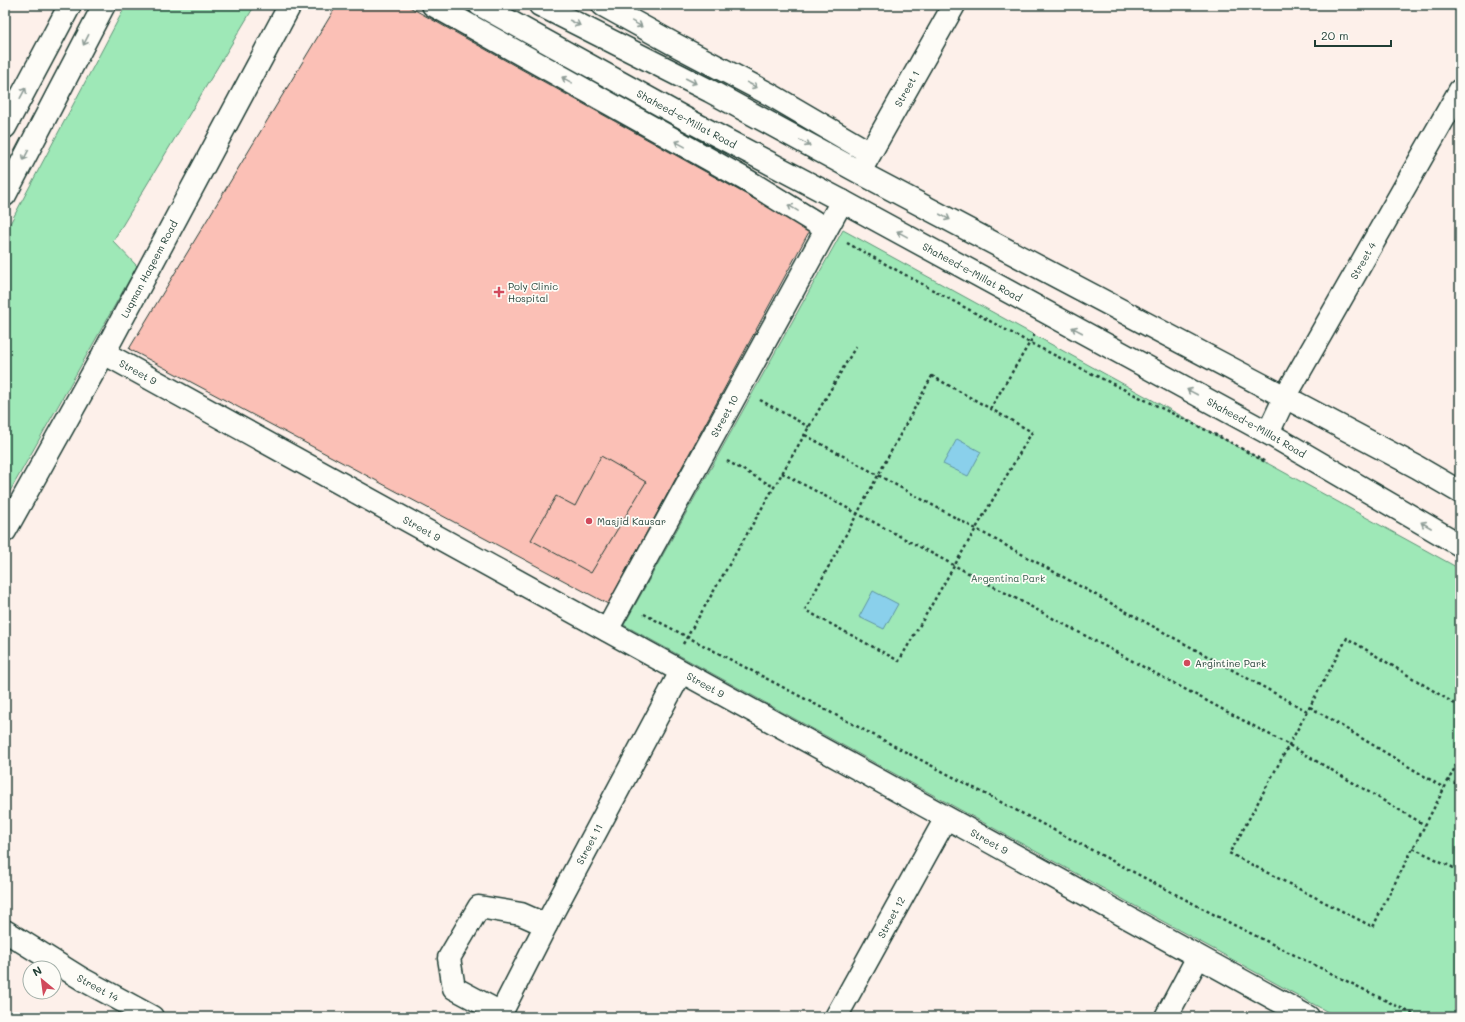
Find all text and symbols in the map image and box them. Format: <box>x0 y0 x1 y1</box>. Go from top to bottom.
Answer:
one-way arrow <box>568 19 580 27</box>
one-way arrow <box>631 21 643 29</box>
scale bar <box>1315 22 1391 48</box>
text: 20 m <box>1321 27 1349 43</box>
one-way arrow <box>81 33 89 45</box>
street label: Street 1 <box>891 68 923 109</box>
one-way arrow <box>561 76 573 84</box>
one-way arrow <box>684 78 696 85</box>
one-way arrow <box>746 82 758 89</box>
street label: Shaheed-e-Millat Road <box>634 86 739 151</box>
one-way arrow <box>20 87 28 99</box>
one-way arrow <box>674 139 686 147</box>
one-way arrow <box>799 140 811 147</box>
one-way arrow <box>22 149 29 161</box>
one-way arrow <box>787 204 799 212</box>
one-way arrow <box>938 214 950 222</box>
street label: Luqman Haqeem Road <box>117 218 181 320</box>
one-way arrow <box>896 230 908 237</box>
street label: Shaheed-e-Millat Road <box>920 239 1025 305</box>
street label: Street 4 <box>1347 239 1379 282</box>
place label: Poly Clinic Hospital <box>508 279 558 305</box>
marker: Poly Clinic Hospital <box>493 286 505 298</box>
one-way arrow <box>1072 326 1084 333</box>
street label: Street 9 <box>117 356 160 388</box>
one-way arrow <box>1186 387 1198 395</box>
street label: Street 10 <box>707 393 741 439</box>
street label: Shaheed-e-Millat Road <box>1205 394 1309 461</box>
street label: Street 9 <box>401 512 443 544</box>
place label: Masjid Kausar <box>597 514 666 528</box>
marker: Masjid Kausar <box>584 516 594 526</box>
one-way arrow <box>1420 521 1432 529</box>
park label: Argentina Park <box>971 571 1045 585</box>
place label: Argintine Park <box>1195 656 1266 670</box>
marker: Argintine Park <box>1182 658 1192 668</box>
street label: Street 9 <box>684 669 727 701</box>
street label: Street 11 <box>573 821 606 867</box>
street label: Street 9 <box>968 825 1011 857</box>
street label: Street 12 <box>874 894 908 940</box>
north arrow <box>22 960 62 1000</box>
text: N <box>30 962 44 979</box>
street label: Street 14 <box>75 971 121 1005</box>

